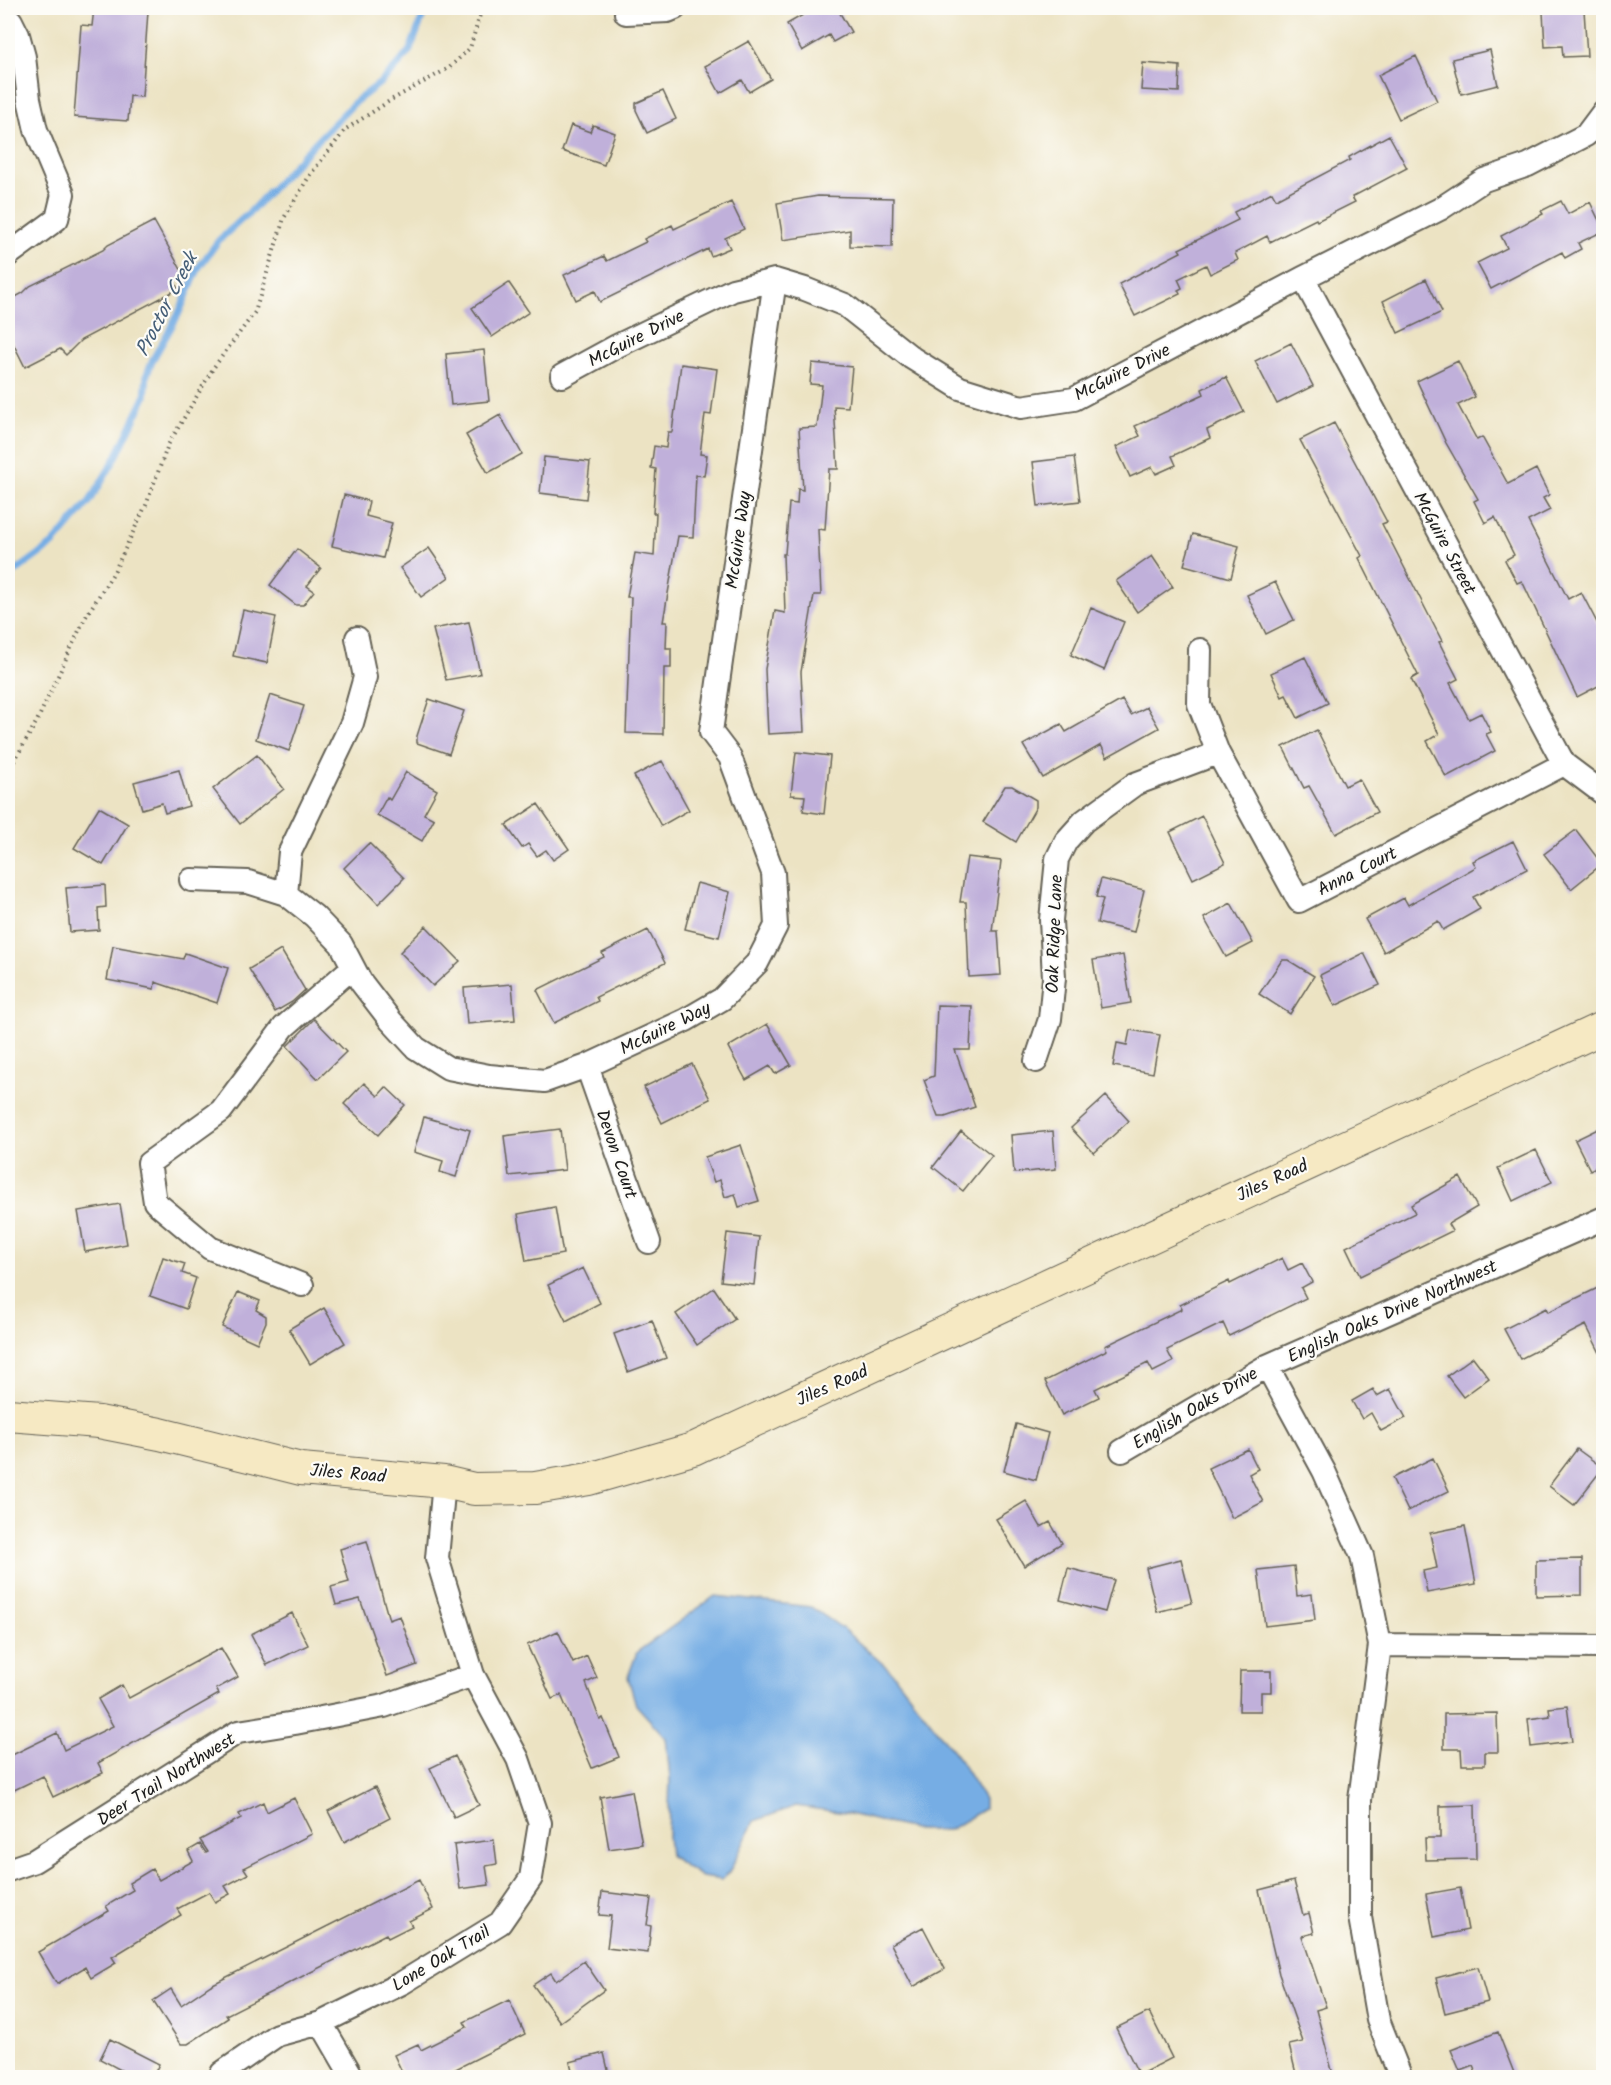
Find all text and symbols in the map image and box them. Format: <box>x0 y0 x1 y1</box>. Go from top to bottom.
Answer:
water label: Proctor Creek <box>128 245 209 362</box>
street label: McGuire Drive <box>583 303 690 376</box>
street label: McGuire Drive <box>1069 337 1176 410</box>
street label: McGuire Street <box>1404 487 1484 601</box>
street label: McGuire Way <box>718 489 761 591</box>
street label: Anna Court <box>1313 839 1404 905</box>
street label: Oak Ridge Lane <box>1039 874 1072 994</box>
street label: McGuire Way <box>615 995 717 1064</box>
street label: Devon Court <box>587 1106 645 1204</box>
street label: Jiles Road <box>1232 1152 1314 1211</box>
street label: English Oaks Drive Northwest <box>1283 1252 1503 1372</box>
street label: Jiles Road <box>792 1357 874 1415</box>
street label: English Oaks Drive <box>1127 1360 1264 1458</box>
street label: Jiles Road <box>309 1457 388 1492</box>
street label: Deer Trail Northwest <box>92 1725 243 1835</box>
street label: Lone Oak Trail <box>387 1918 497 2000</box>

